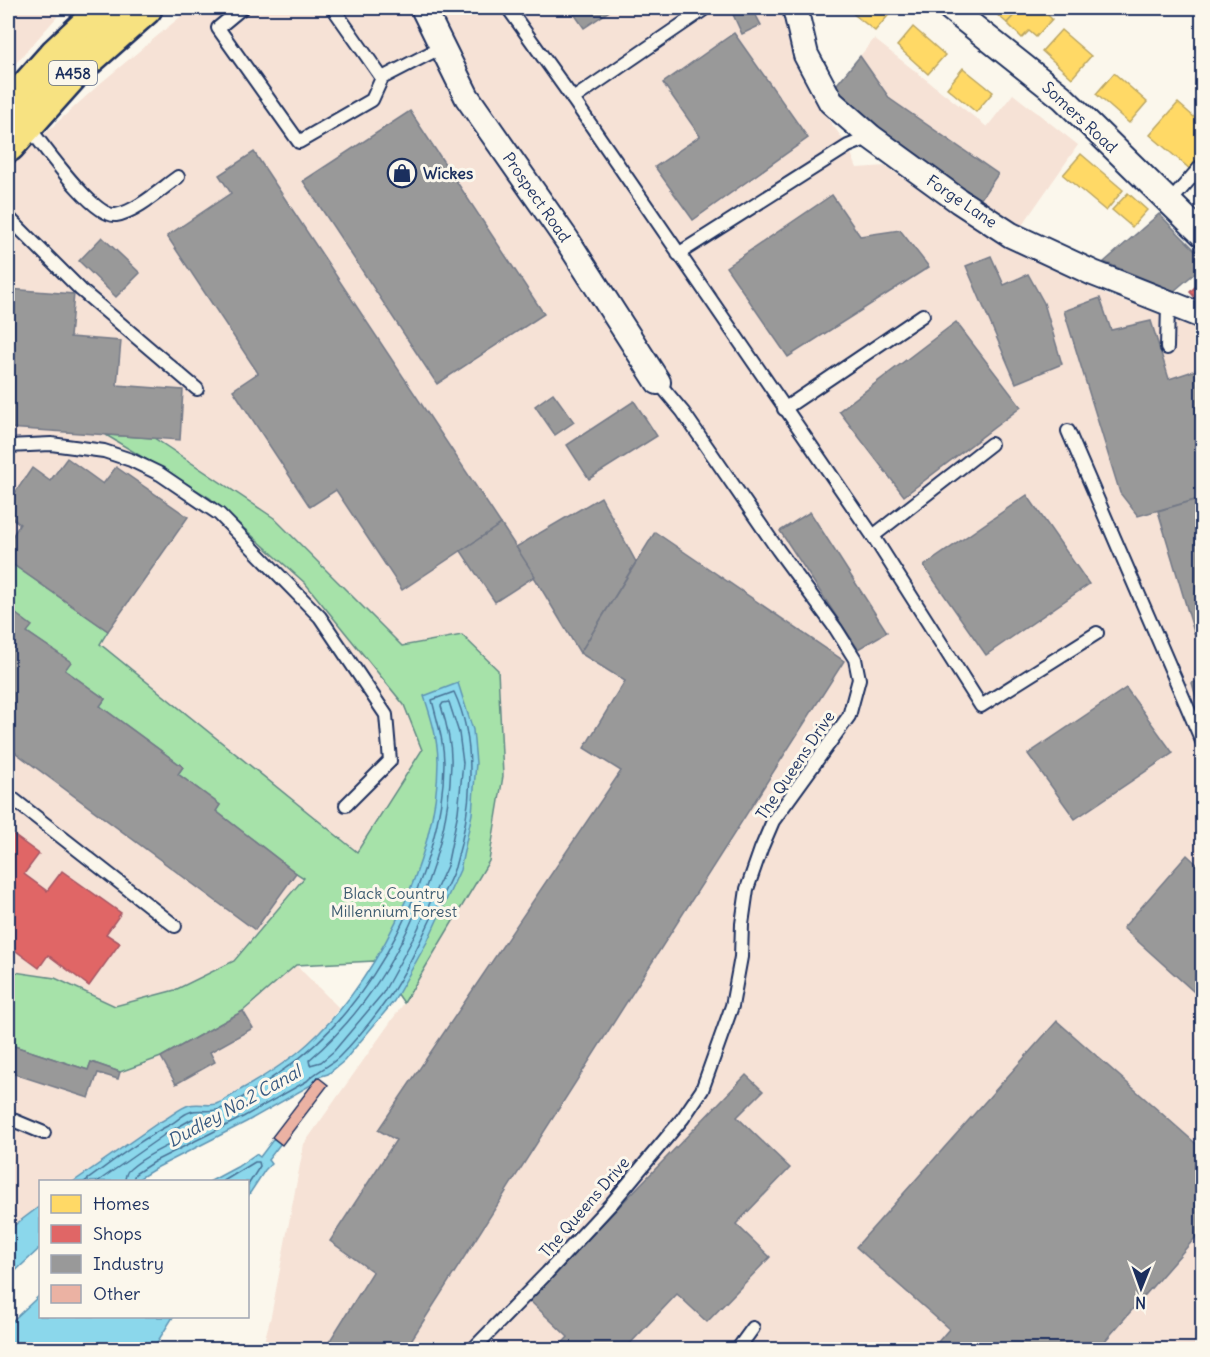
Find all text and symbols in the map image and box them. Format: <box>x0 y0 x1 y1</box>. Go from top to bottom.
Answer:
road number: A458 <box>49 61 97 85</box>
street label: Somers Road <box>1038 77 1122 157</box>
street label: Prospect Road <box>499 148 575 246</box>
shop icon: Wickes <box>386 157 418 189</box>
place label: Wickes <box>423 163 473 183</box>
street label: Forge Lane <box>923 170 1001 232</box>
street label: The Queens Drive <box>751 707 839 823</box>
park label: Black Country Millennium Forest <box>331 883 458 921</box>
water label: Dudley No.2 Canal <box>163 1058 307 1152</box>
street label: The Queens Drive <box>535 1153 633 1261</box>
legend <box>39 1180 249 1318</box>
text: Homes <box>93 1192 150 1215</box>
text: Shops <box>93 1222 142 1245</box>
text: Industry <box>93 1252 164 1275</box>
north arrow <box>1111 1258 1171 1318</box>
text: Other <box>93 1282 141 1305</box>
text: N <box>1135 1293 1146 1313</box>

